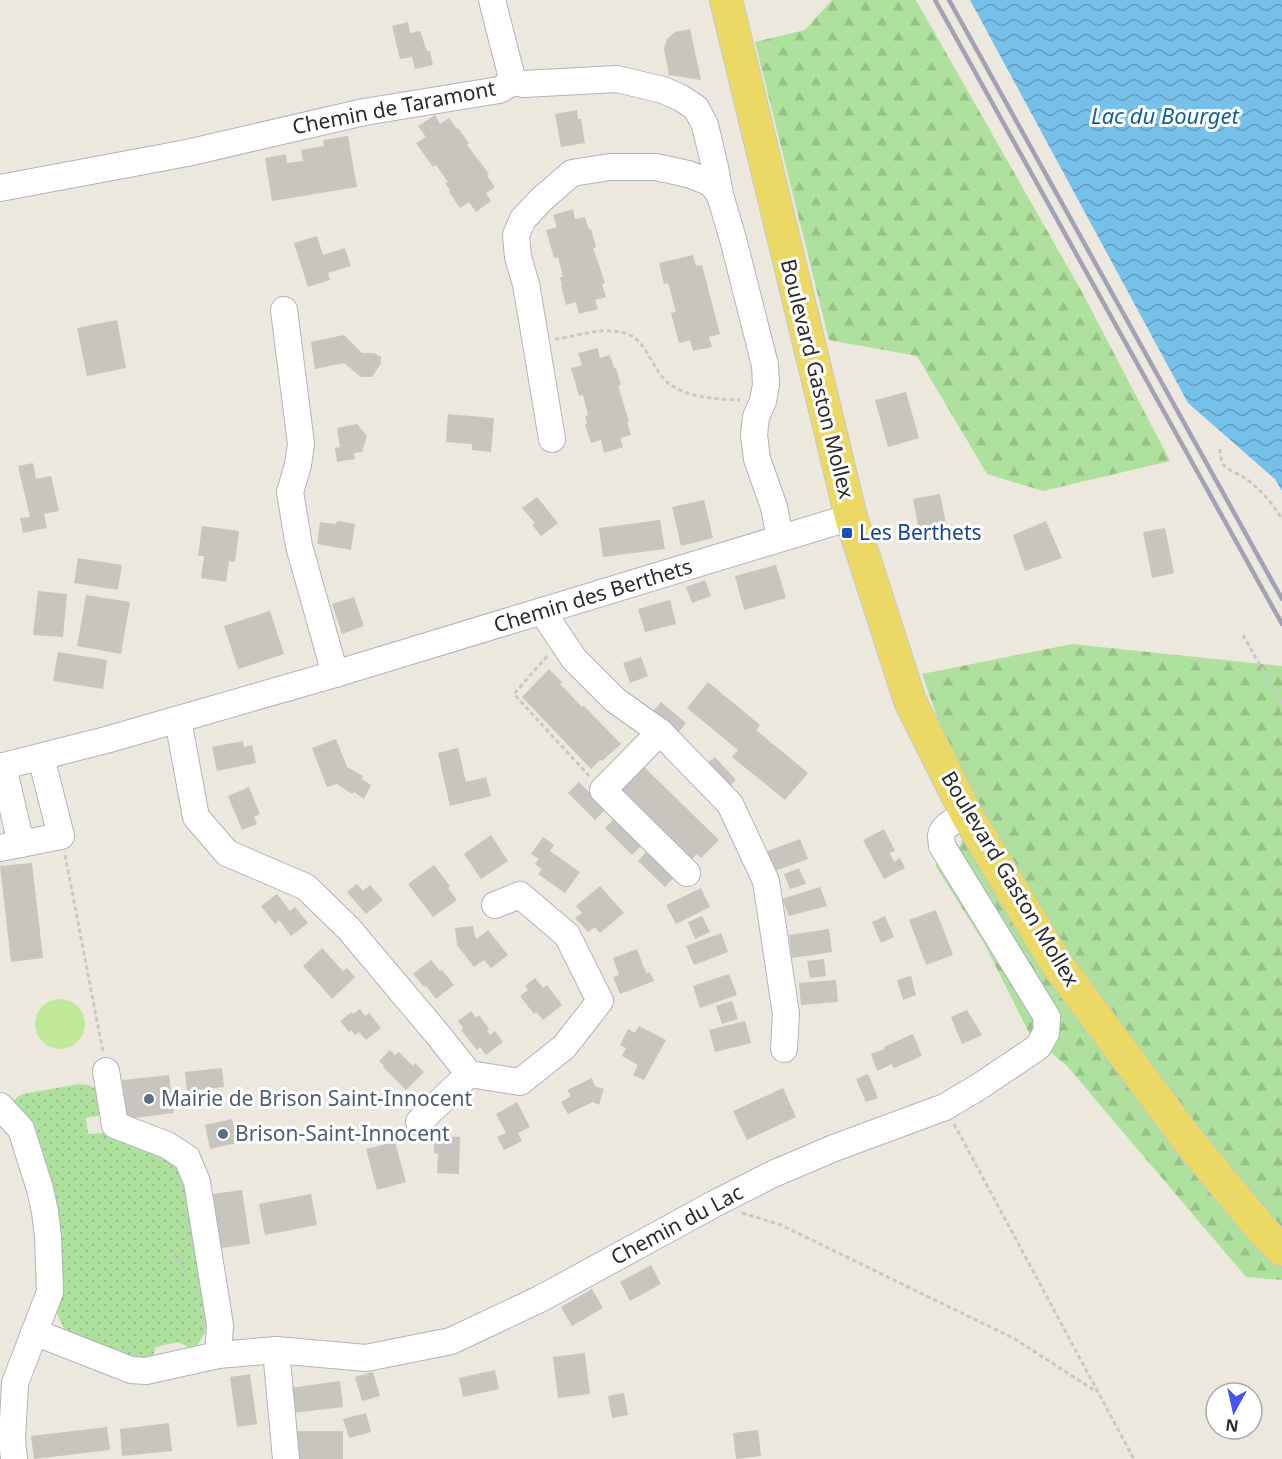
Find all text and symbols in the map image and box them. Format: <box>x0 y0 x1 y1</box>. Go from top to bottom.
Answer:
street label: Chemin de Taramont <box>290 73 498 140</box>
water label: Lac du Bourget <box>1091 100 1241 130</box>
street label: Boulevard Gaston Mollex <box>775 256 861 502</box>
place label: Les Berthets <box>859 518 982 546</box>
marker: Les Berthets <box>840 526 854 540</box>
street label: Chemin des Berthets <box>490 552 695 639</box>
street label: Boulevard Gaston Mollex <box>935 766 1086 991</box>
place label: Mairie de Brison Saint-Innocent <box>161 1084 473 1112</box>
marker: Mairie de Brison Saint-Innocent <box>142 1092 156 1106</box>
place label: Brison-Saint-Innocent <box>235 1119 450 1147</box>
marker: Brison-Saint-Innocent <box>216 1127 230 1141</box>
street label: Chemin du Lac <box>606 1178 747 1271</box>
north arrow <box>1204 1381 1264 1441</box>
text: N <box>1224 1414 1240 1438</box>

